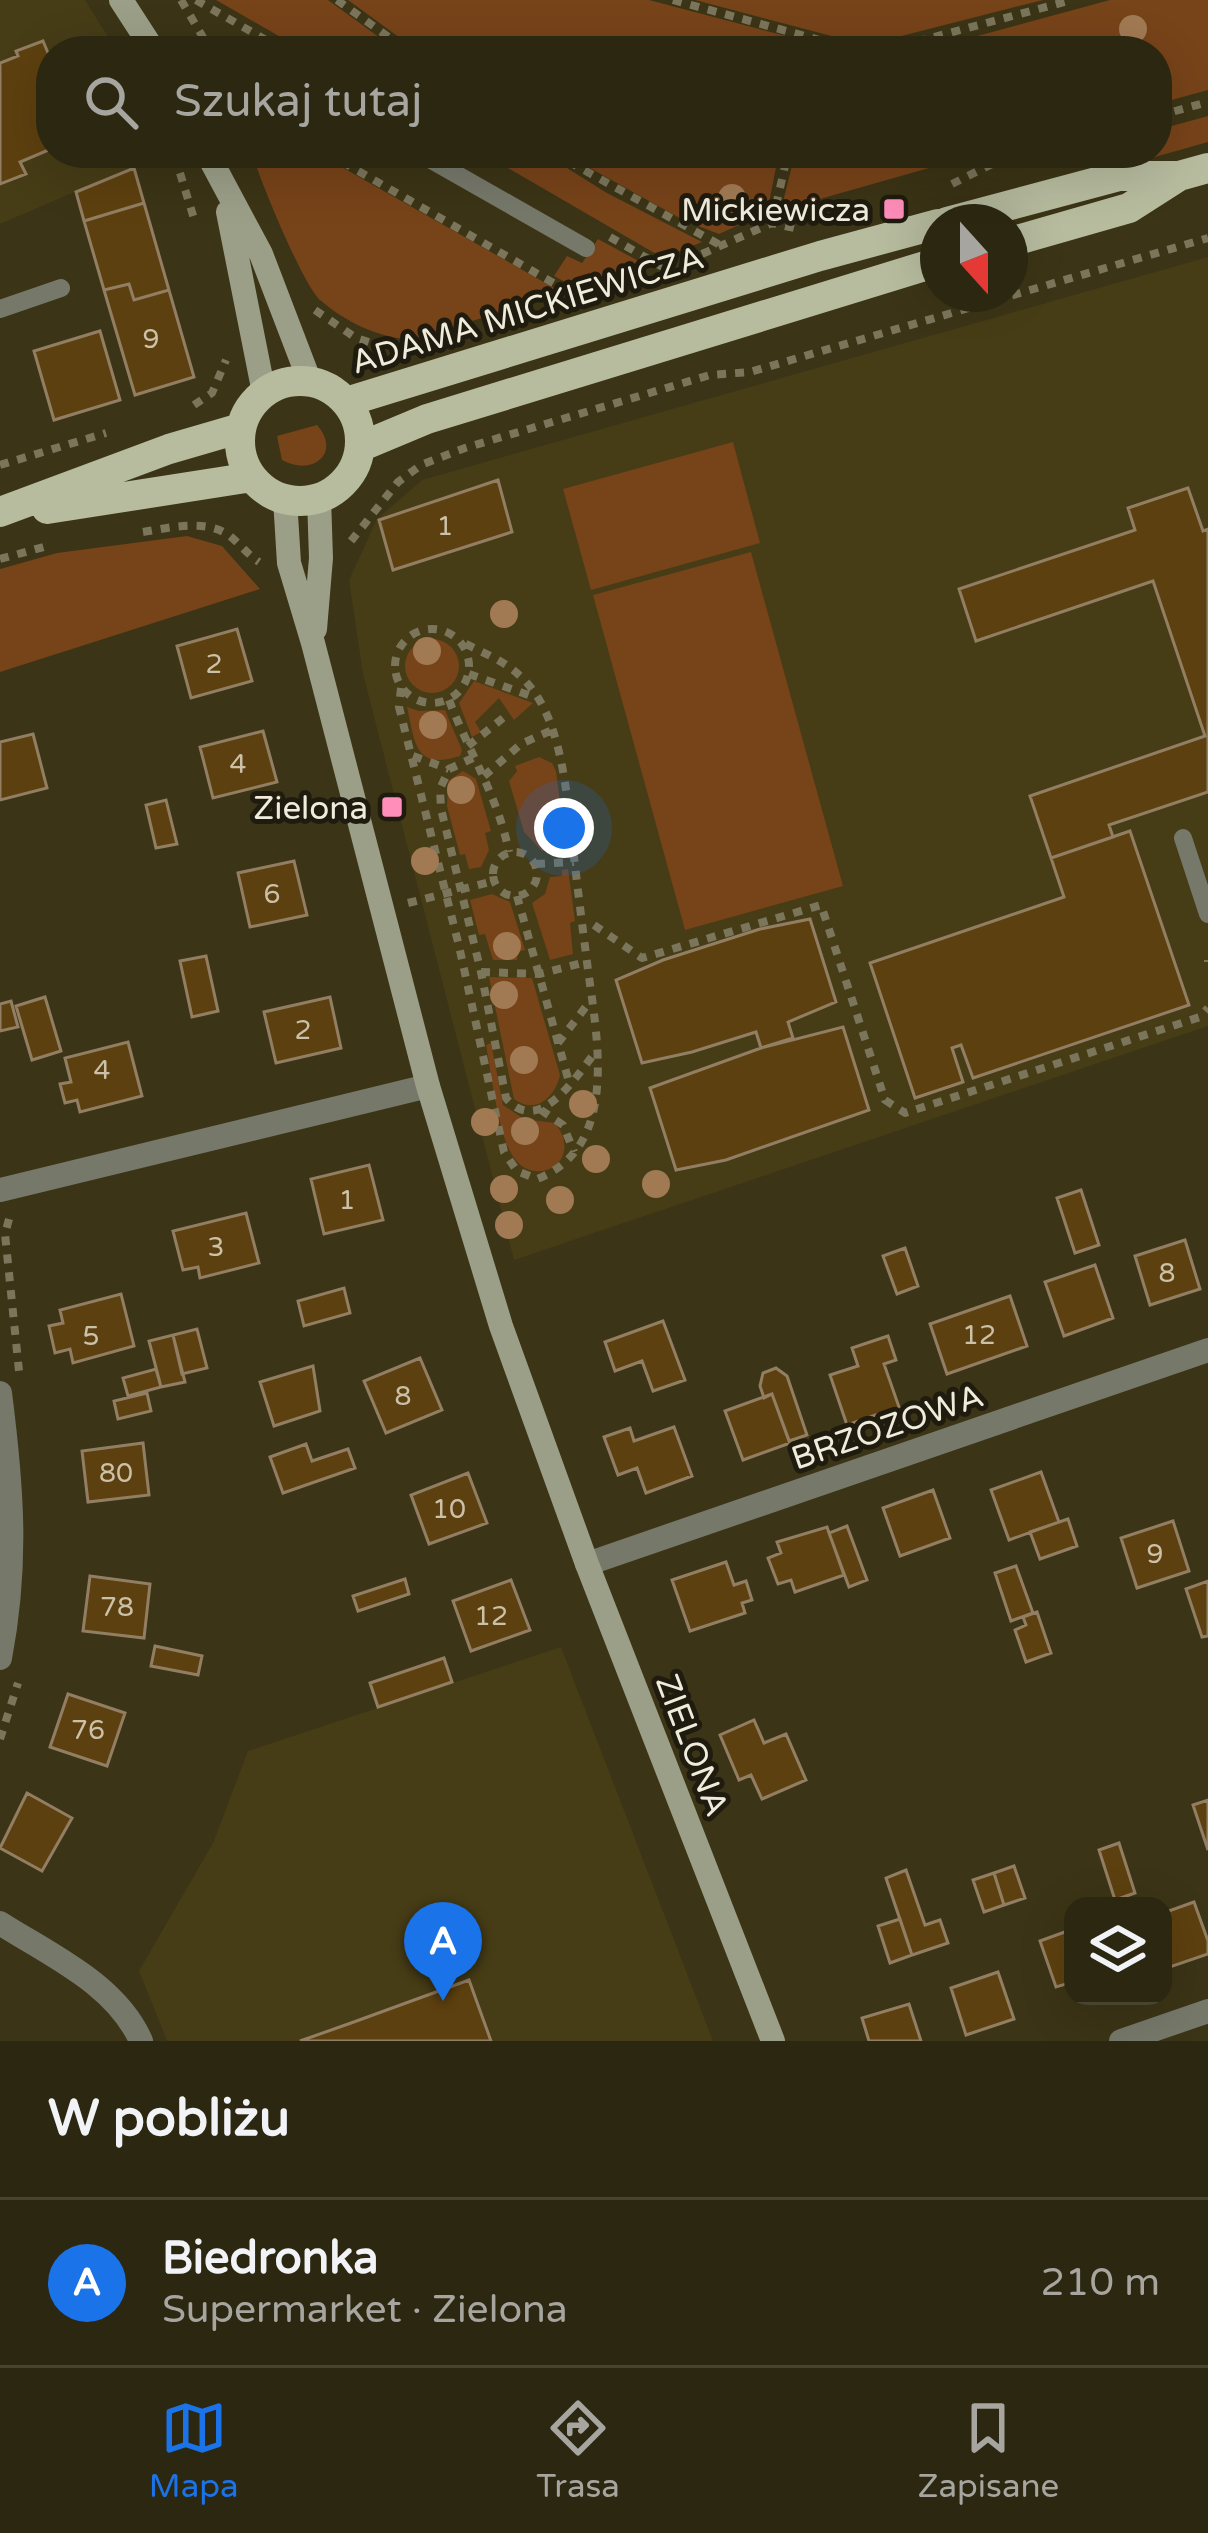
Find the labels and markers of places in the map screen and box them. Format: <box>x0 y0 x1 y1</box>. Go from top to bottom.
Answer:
place label: Mickiewicza <box>681 191 870 230</box>
marker: Mickiewicza <box>881 196 907 222</box>
place label: Zielona <box>253 789 368 828</box>
marker: Zielona <box>379 794 405 820</box>
pin: A <box>404 1902 482 2001</box>

